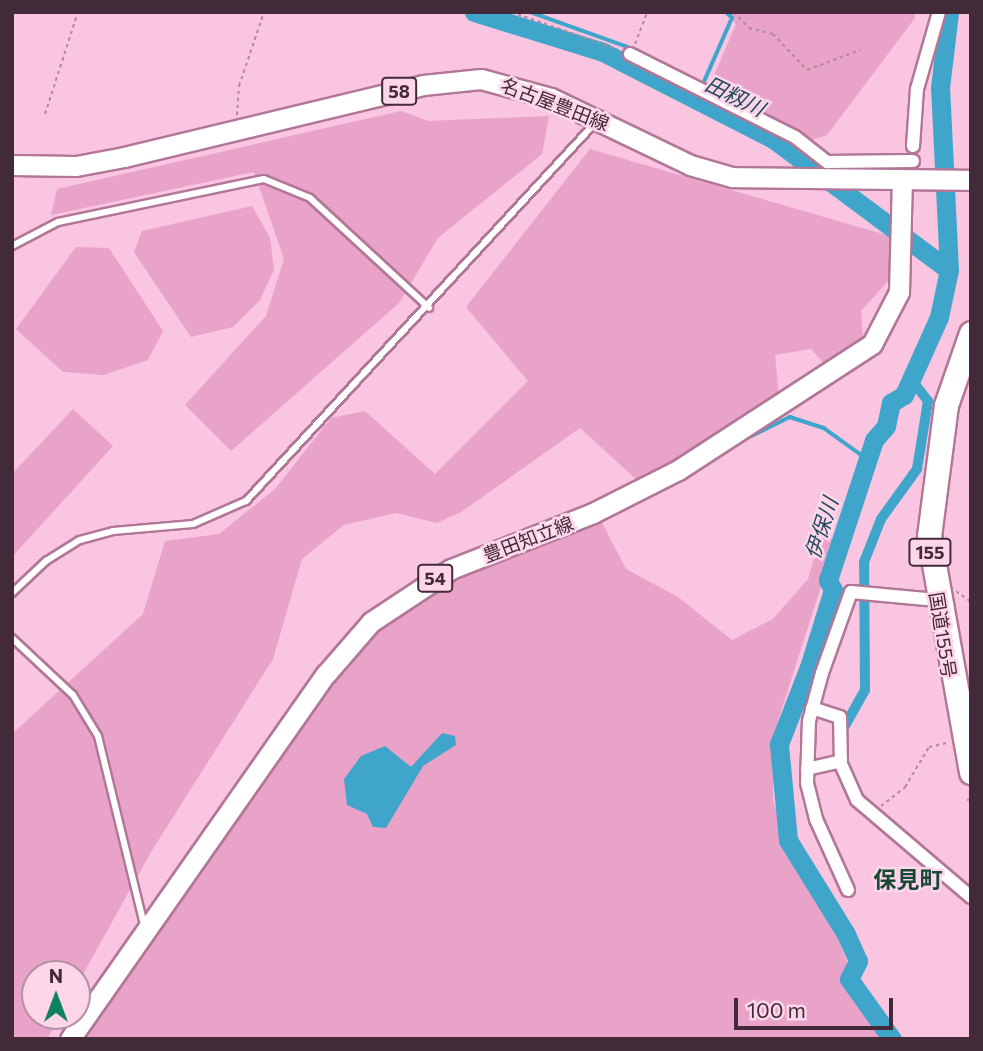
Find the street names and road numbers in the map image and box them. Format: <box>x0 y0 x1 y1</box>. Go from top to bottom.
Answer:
street label: 名古屋豊田線 <box>498 73 612 135</box>
road number: 58 <box>380 76 418 106</box>
street label: 豊田知立線 <box>480 511 576 567</box>
road number: 155 <box>907 538 953 566</box>
road number: 54 <box>416 564 454 592</box>
street label: 国道155号 <box>925 590 961 680</box>

